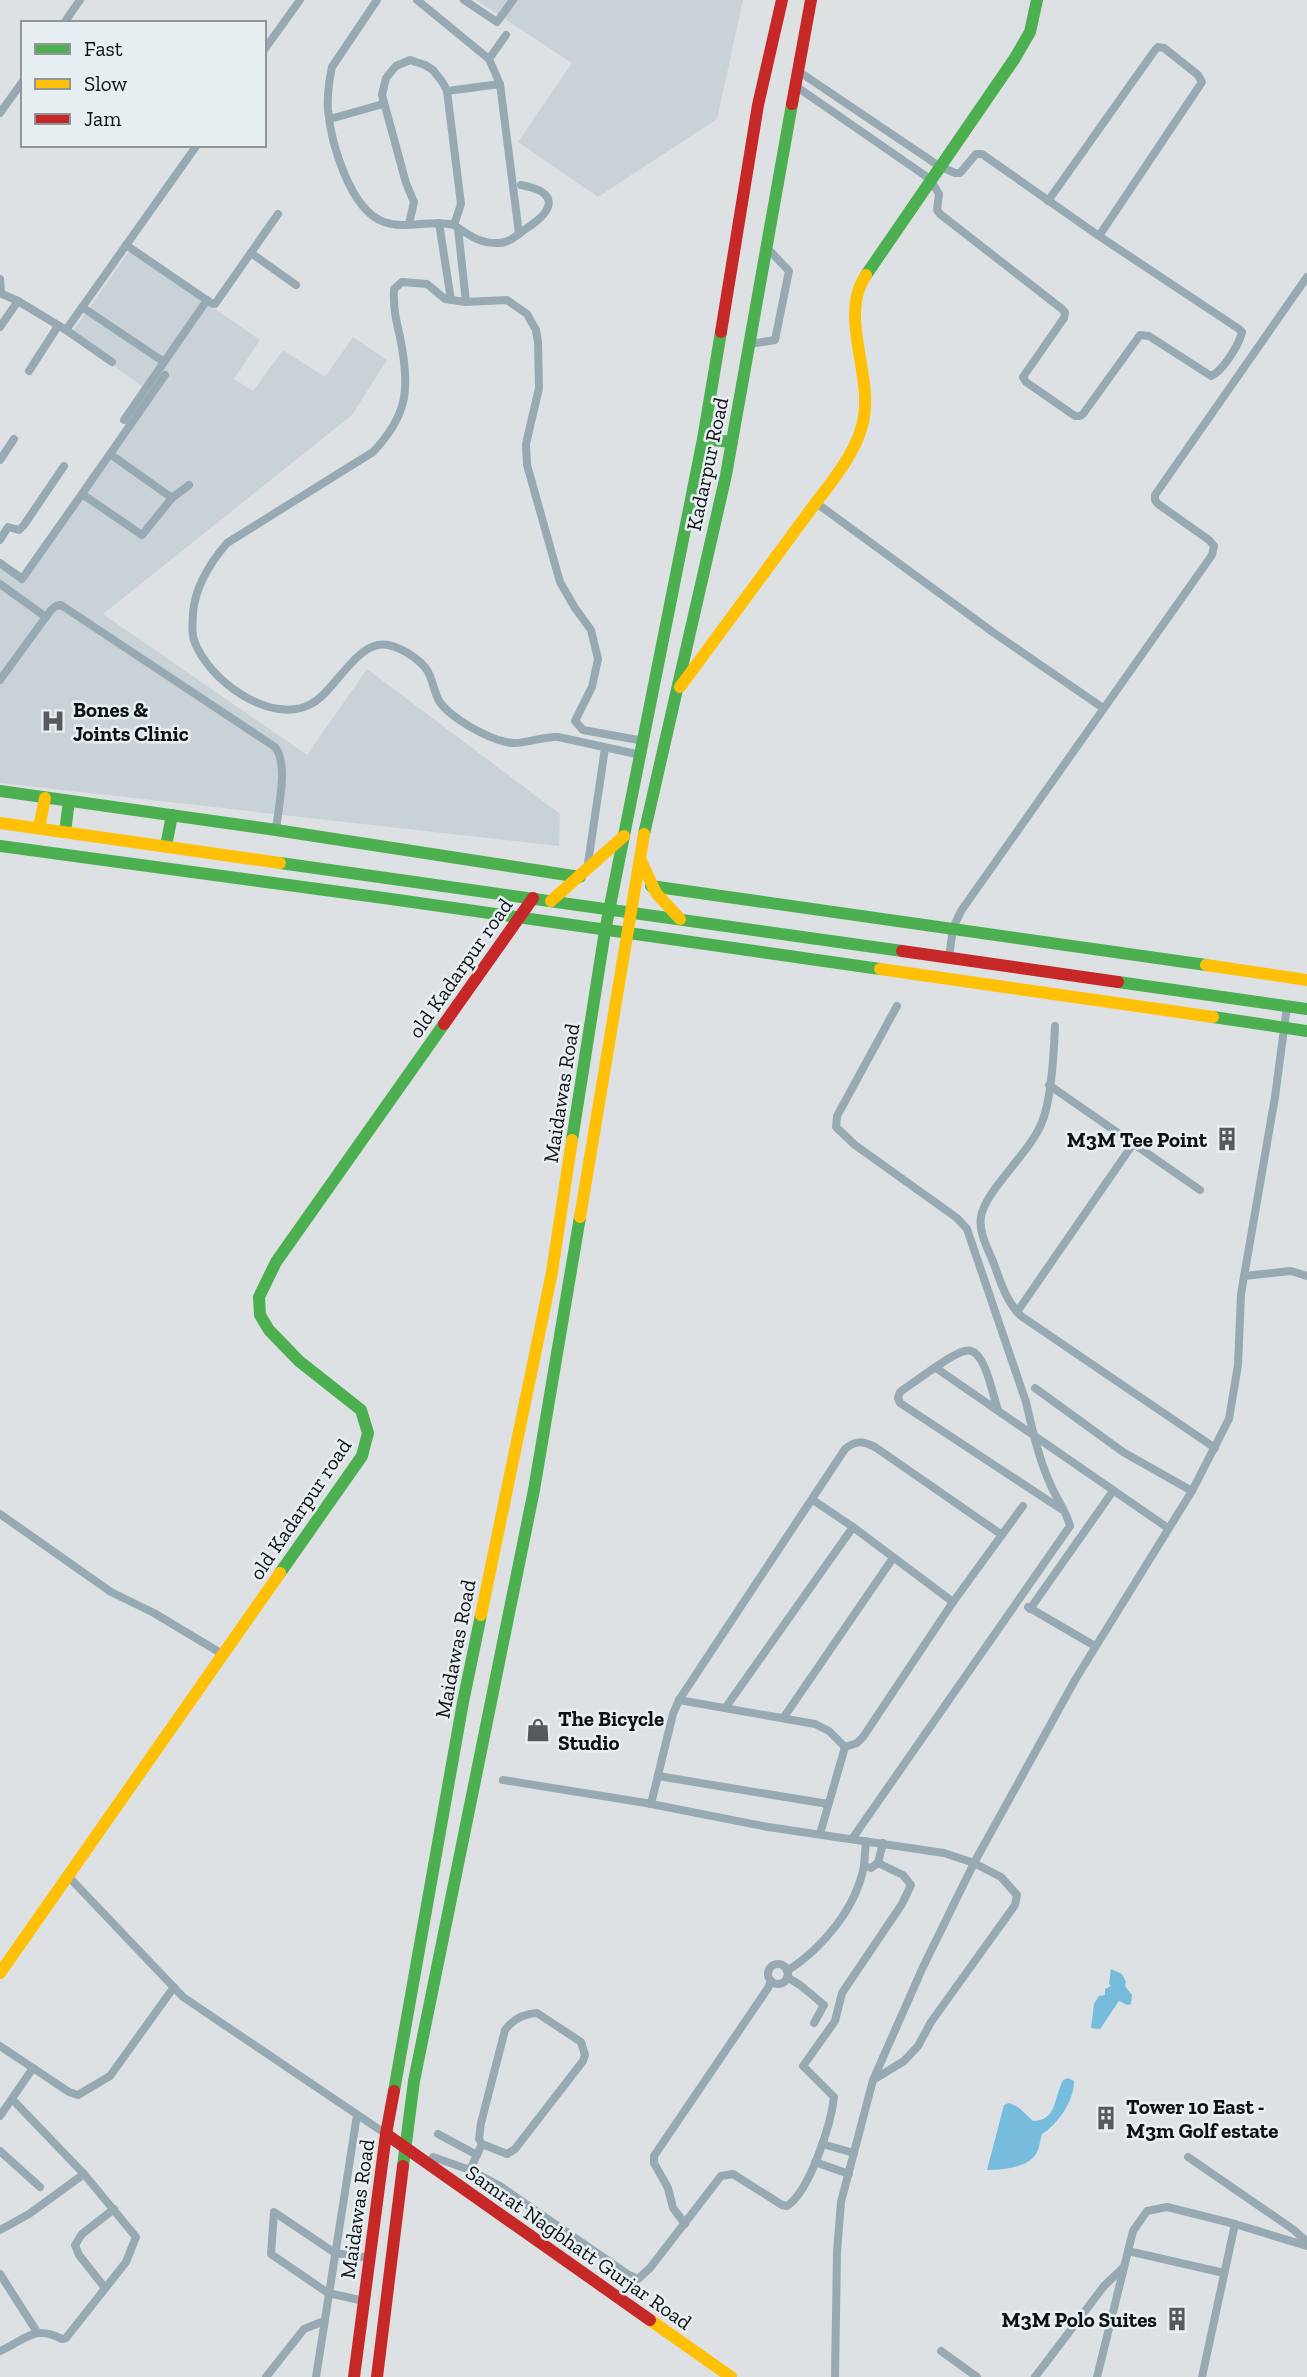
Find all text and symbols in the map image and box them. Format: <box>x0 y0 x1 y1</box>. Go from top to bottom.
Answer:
legend <box>21 21 266 147</box>
text: Fast <box>84 36 123 61</box>
text: Slow <box>84 71 127 96</box>
text: Jam <box>84 106 121 131</box>
street label: Kadarpur Road <box>681 395 733 533</box>
place label: Bones & Joints Clinic <box>73 697 189 746</box>
hospital icon: Bones & Joints Clinic <box>39 707 67 735</box>
street label: old Kadarpur road <box>403 893 518 1043</box>
street label: Maidawas Road <box>538 1021 584 1165</box>
building icon: M3M Tee Point <box>1213 1125 1241 1153</box>
place label: M3M Tee Point <box>1067 1127 1208 1152</box>
street label: old Kadarpur road <box>244 1433 357 1584</box>
street label: Maidawas Road <box>429 1577 481 1721</box>
place label: The Bicycle Studio <box>558 1706 664 1755</box>
shop icon: The Bicycle Studio <box>524 1716 552 1744</box>
place label: Tower 10 East - M3m Golf estate <box>1126 2094 1278 2143</box>
building icon: Tower 10 East - M3m Golf estate <box>1092 2104 1120 2132</box>
street label: Maidawas Road <box>335 2137 379 2281</box>
street label: Samrat Nagbhatt Gurjar Road <box>461 2159 697 2336</box>
building icon: M3M Polo Suites <box>1163 2305 1191 2333</box>
place label: M3M Polo Suites <box>1002 2307 1157 2332</box>

